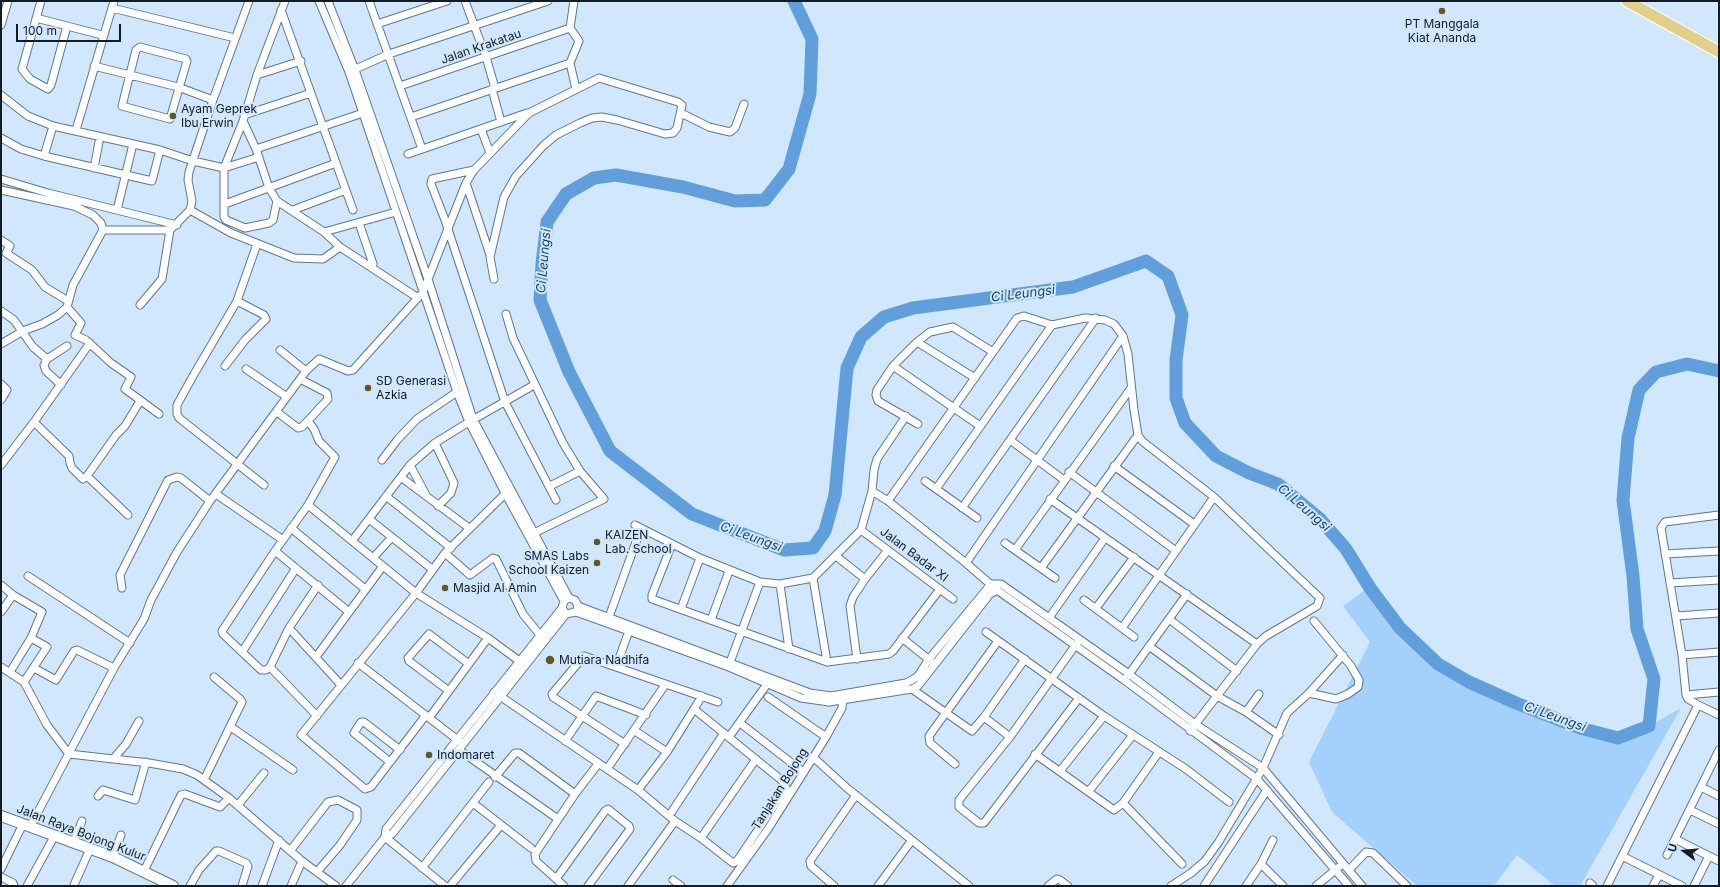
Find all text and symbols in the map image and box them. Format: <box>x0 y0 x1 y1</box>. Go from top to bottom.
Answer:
marker: PT Manggala Kiat Ananda <box>1437 6 1447 16</box>
scale bar <box>18 16 123 42</box>
place label: PT Manggala Kiat Ananda <box>1405 17 1479 45</box>
text: 100 m <box>23 23 57 38</box>
street label: Jalan Krakatau <box>439 26 523 68</box>
place label: Ayam Geprek Ibu Erwin <box>181 102 257 130</box>
marker: Ayam Geprek Ibu Erwin <box>168 111 178 121</box>
water label: Ci Leungsi <box>533 228 555 294</box>
water label: Ci Leungsi <box>990 282 1056 306</box>
place label: SD Generasi Azkia <box>376 374 446 402</box>
marker: SD Generasi Azkia <box>363 383 373 393</box>
water label: Ci Leungsi <box>1275 481 1333 535</box>
water label: Ci Leungsi <box>718 519 784 555</box>
street label: Jalan Badar XI <box>877 525 951 585</box>
place label: KAIZEN Lab. School <box>605 528 672 556</box>
marker: KAIZEN Lab. School <box>592 537 602 547</box>
place label: SMAS Labs School Kaizen <box>508 549 589 577</box>
marker: SMAS Labs School Kaizen <box>592 558 602 568</box>
place label: Masjid Al Amin <box>453 581 537 595</box>
marker: Masjid Al Amin <box>440 583 450 593</box>
place label: Mutiara Nadhifa <box>559 653 649 667</box>
marker: Mutiara Nadhifa <box>544 654 556 666</box>
water label: Ci Leungsi <box>1522 699 1588 735</box>
street label: Tanjakan Bojong <box>749 745 811 833</box>
place label: Indomaret <box>437 748 494 762</box>
marker: Indomaret <box>424 750 434 760</box>
street label: Jalan Raya Bojong Kulur <box>14 802 148 864</box>
north arrow <box>1664 831 1704 871</box>
text: U <box>1665 842 1680 853</box>

